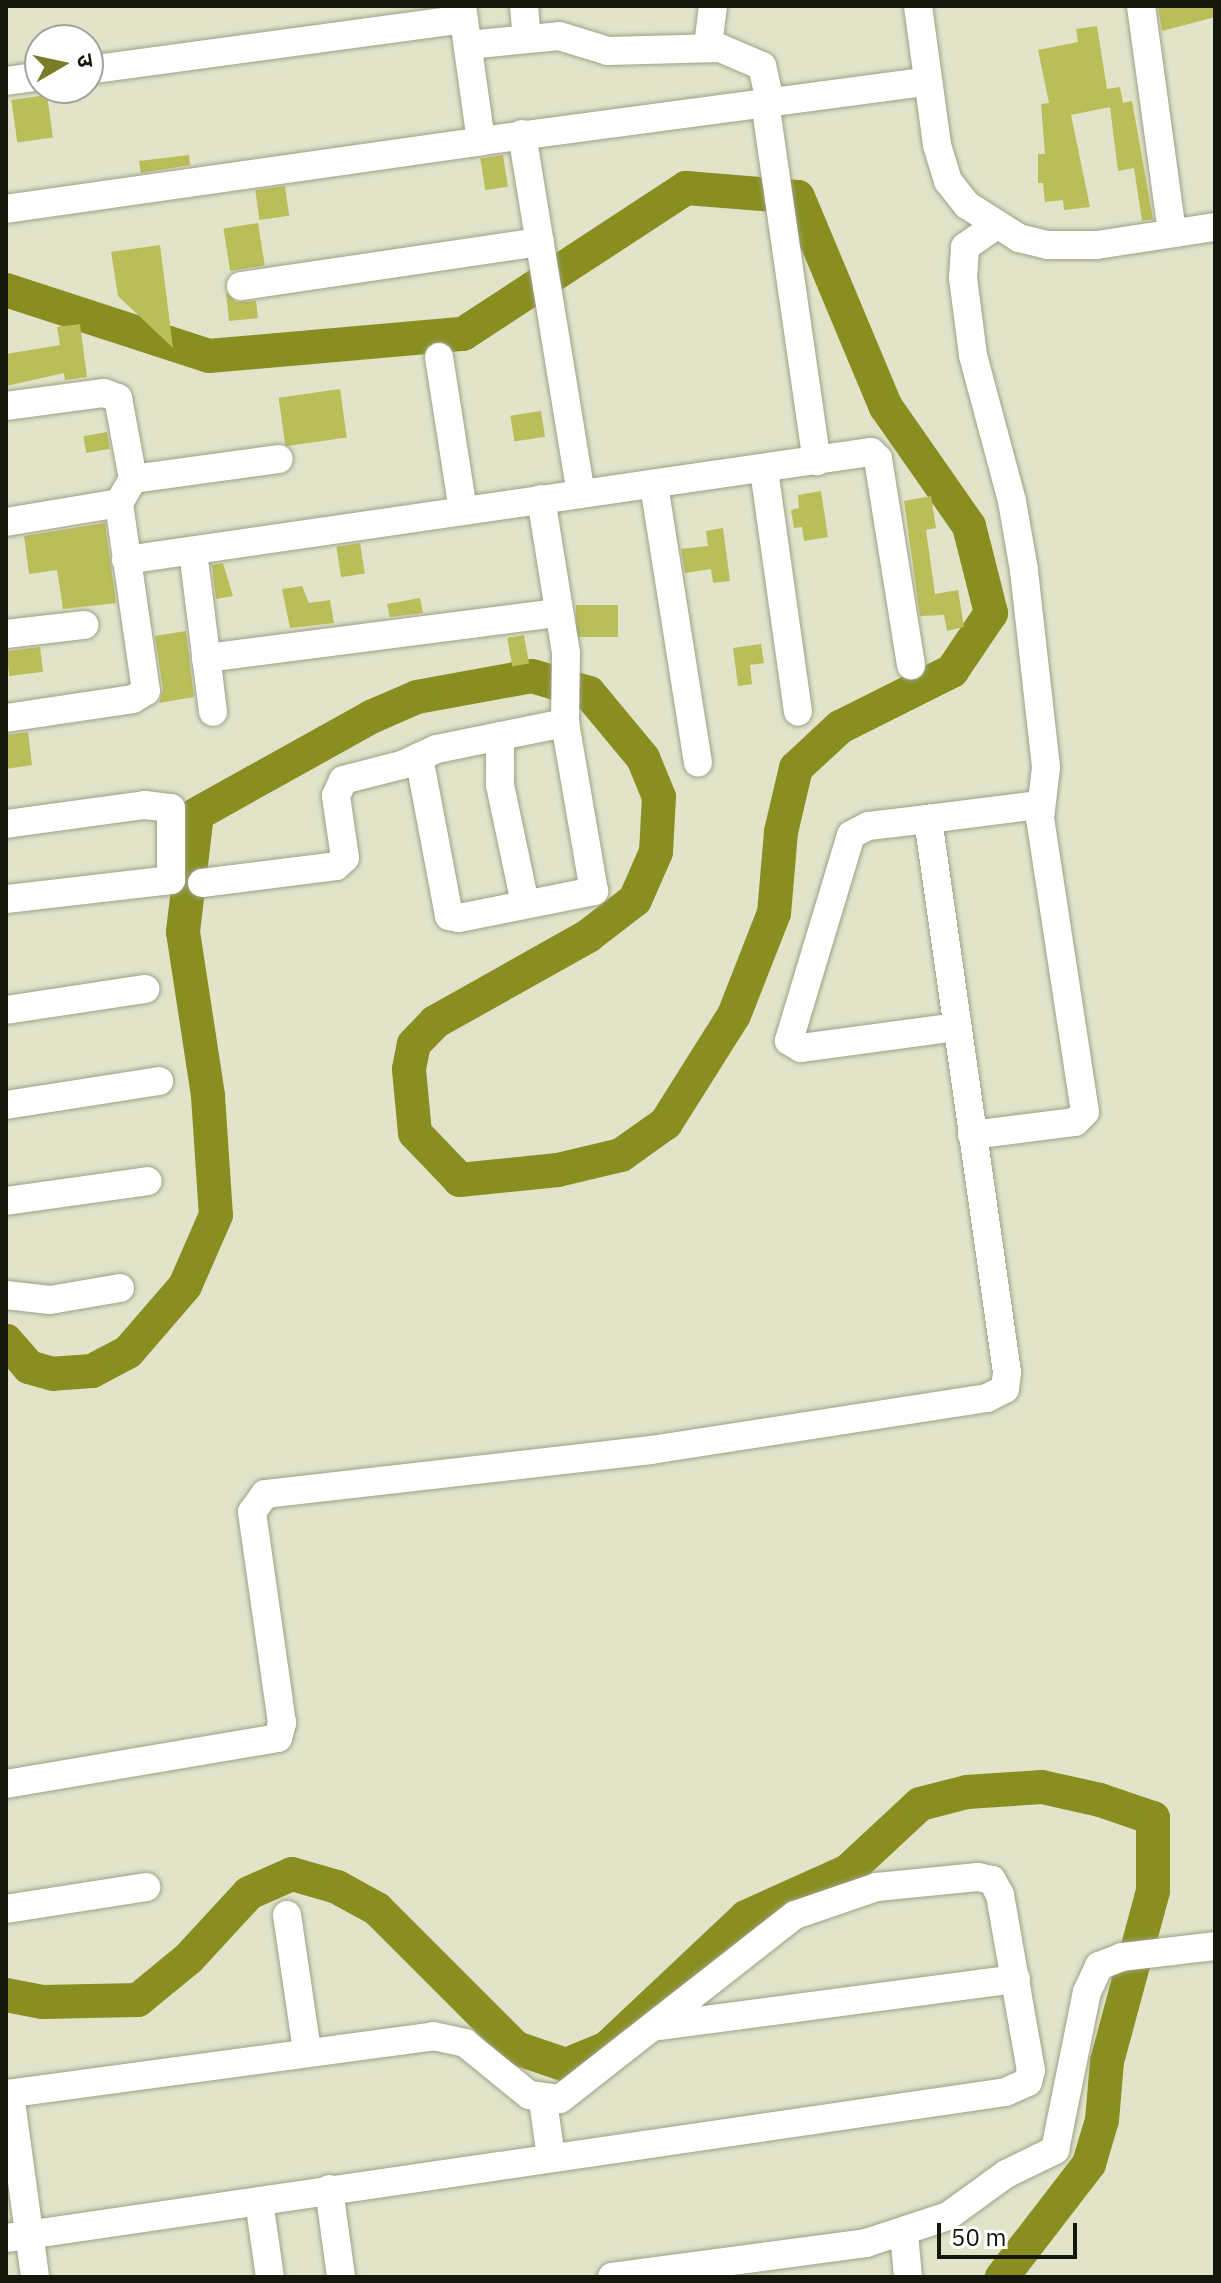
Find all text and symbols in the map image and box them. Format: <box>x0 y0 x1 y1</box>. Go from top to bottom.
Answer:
north arrow <box>24 24 104 104</box>
text: उ <box>71 52 102 69</box>
scale bar <box>941 2207 1081 2257</box>
text: 50 m <box>951 2221 1006 2253</box>

